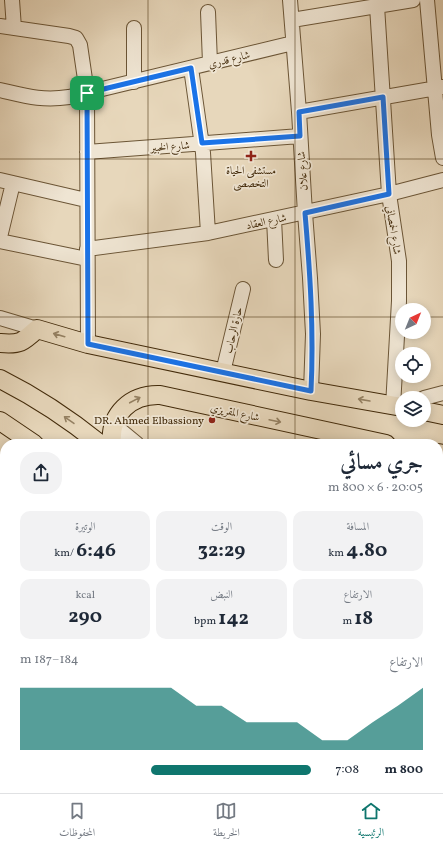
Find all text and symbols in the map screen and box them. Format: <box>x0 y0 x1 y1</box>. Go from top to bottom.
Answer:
street label: شارع قدري <box>207 48 252 74</box>
pin <box>70 76 104 110</box>
icon: arrive <box>76 82 98 104</box>
street label: شارع الخبير <box>149 139 190 157</box>
marker: مستشفى الحياة التخصصى <box>245 150 257 162</box>
street label: شارع علان <box>295 151 313 191</box>
place label: مستشفى الحياة التخصصى <box>226 164 276 192</box>
street label: شارع الحمصاني <box>380 205 404 256</box>
street label: شارع العقاد <box>245 211 288 235</box>
north arrow <box>395 303 431 339</box>
map controls <box>395 303 431 427</box>
street label: حارة الرحاب <box>222 305 247 355</box>
one-way arrow <box>52 331 65 338</box>
button: locate <box>395 347 431 383</box>
button: layers <box>395 391 431 427</box>
one-way arrow <box>129 396 141 403</box>
one-way arrow <box>358 396 371 404</box>
street label: شارع المقريزي <box>208 401 261 427</box>
place label: DR. Ahmed Elbassiony <box>94 414 204 429</box>
marker: DR. Ahmed Elbassiony <box>207 415 217 425</box>
one-way arrow <box>63 416 74 424</box>
one-way arrow <box>268 417 281 425</box>
text: جري مسائي <box>340 448 423 479</box>
button: share <box>20 452 62 494</box>
text: 20:05 · 6 × 800 m <box>328 479 423 497</box>
text: الوتيرة <box>75 520 95 535</box>
text: الوقت <box>211 520 232 535</box>
text: المسافة <box>347 520 369 535</box>
text: 6:46 <box>76 537 116 565</box>
text: 32:29 <box>198 537 245 565</box>
text: 4.80 <box>346 537 387 565</box>
text: /km <box>54 546 76 561</box>
text: km <box>328 546 346 561</box>
text: kcal <box>75 588 95 603</box>
text: النبض <box>210 588 233 603</box>
text: الارتفاع <box>344 588 372 603</box>
text: 290 <box>68 603 102 631</box>
text: 142 <box>218 605 249 633</box>
text: 18 <box>354 605 373 633</box>
text: bpm <box>194 614 218 629</box>
text: m <box>342 614 354 629</box>
text: 184–187 m <box>20 651 78 669</box>
text: الارتفاع <box>389 654 423 672</box>
text: 7:08 <box>335 761 359 779</box>
text: 800 m <box>385 761 423 779</box>
tab: المحفوظات <box>59 800 95 843</box>
tab: الخريطة <box>213 800 240 843</box>
tab: الرئيسية <box>358 800 384 843</box>

